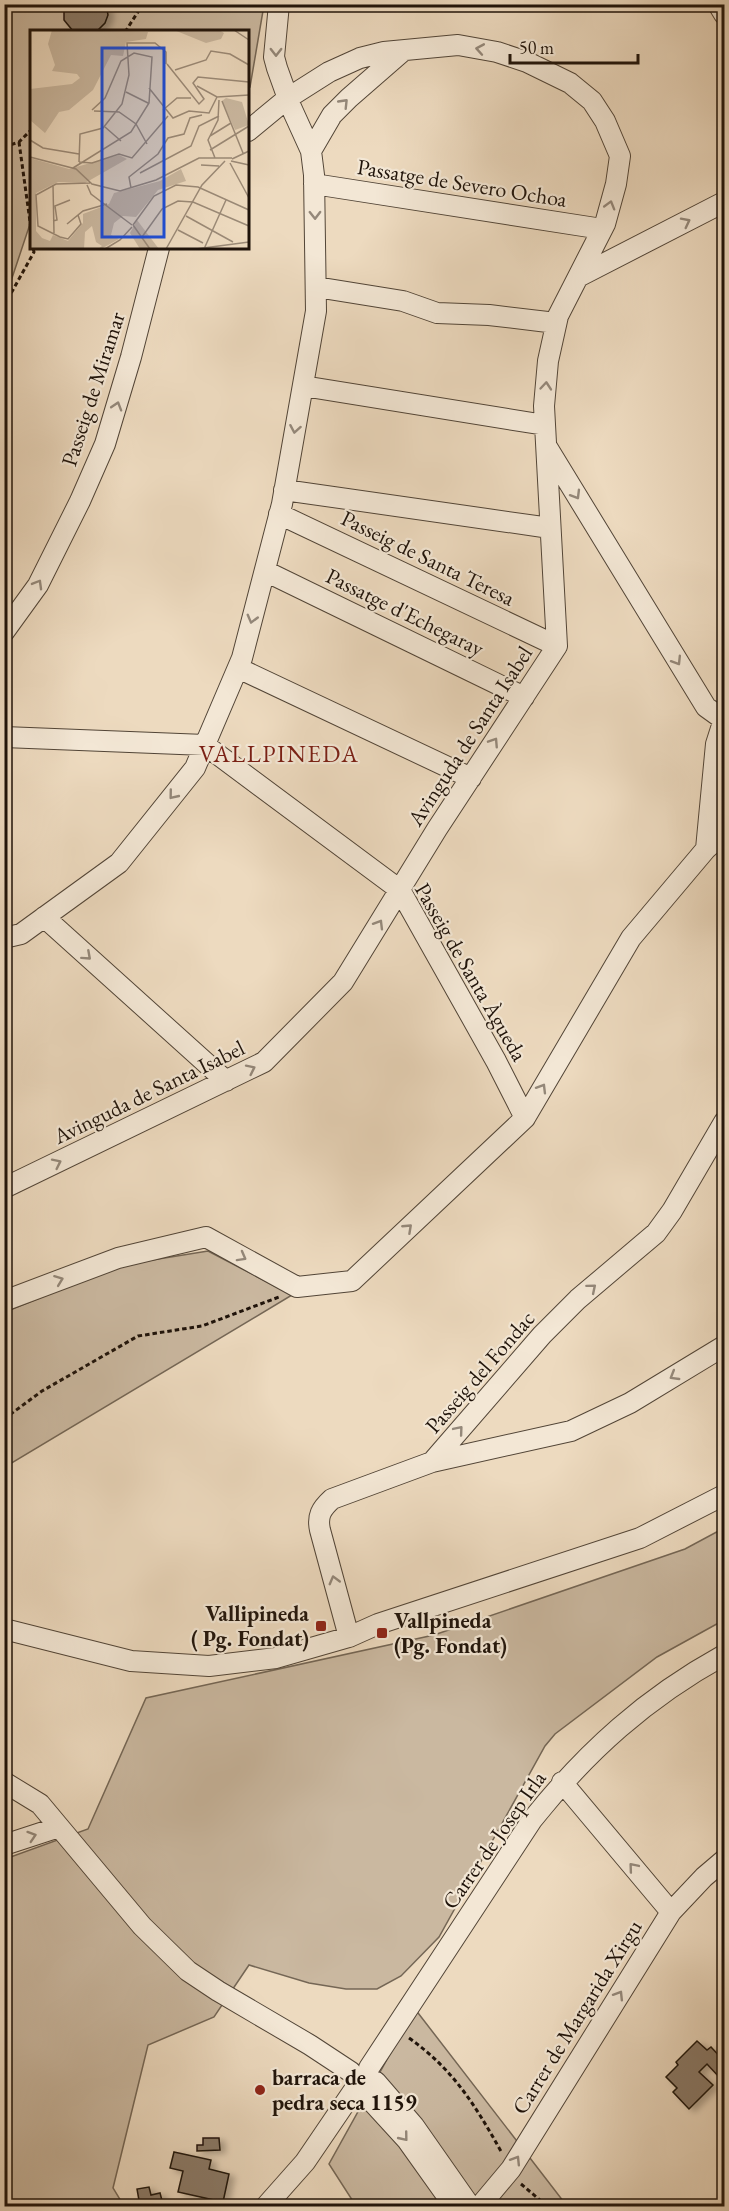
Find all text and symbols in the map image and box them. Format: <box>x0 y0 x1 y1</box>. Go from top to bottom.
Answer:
scale bar <box>510 27 638 65</box>
inset map <box>30 30 249 249</box>
text: 50 m <box>519 36 554 59</box>
one-way arrow <box>475 43 485 56</box>
one-way arrow <box>270 48 282 57</box>
one-way arrow <box>337 99 348 110</box>
street label: Passatge de Severo Ochoa <box>355 152 569 214</box>
one-way arrow <box>603 200 615 211</box>
one-way arrow <box>309 210 321 219</box>
one-way arrow <box>680 217 691 229</box>
street label: Passeig de Miramar <box>54 308 132 470</box>
one-way arrow <box>539 381 552 390</box>
one-way arrow <box>110 401 122 412</box>
one-way arrow <box>289 424 302 434</box>
one-way arrow <box>568 489 580 499</box>
street label: Passeig de Santa Teresa <box>336 503 520 613</box>
street label: Passatge d'Echegaray <box>321 561 489 663</box>
one-way arrow <box>30 580 42 590</box>
one-way arrow <box>247 613 259 624</box>
street label: Avinguda de Santa Isabel <box>400 640 539 832</box>
one-way arrow <box>670 655 682 665</box>
one-way arrow <box>487 737 498 748</box>
district label: VALLPINEDA <box>199 738 359 769</box>
one-way arrow <box>169 788 180 799</box>
street label: Passeig de Santa Àgueda <box>408 878 534 1067</box>
one-way arrow <box>371 920 383 930</box>
one-way arrow <box>80 949 91 960</box>
street label: Avinguda de Santa Isabel <box>48 1033 249 1151</box>
one-way arrow <box>245 1064 256 1076</box>
one-way arrow <box>535 1084 547 1094</box>
one-way arrow <box>51 1159 62 1170</box>
one-way arrow <box>401 1225 412 1236</box>
one-way arrow <box>236 1250 247 1261</box>
one-way arrow <box>53 1275 64 1287</box>
one-way arrow <box>585 1284 596 1295</box>
street label: Passeig del Fondac <box>419 1305 541 1439</box>
one-way arrow <box>670 1369 681 1380</box>
one-way arrow <box>452 1426 463 1437</box>
one-way arrow <box>328 1575 341 1585</box>
place label: Vallipineda ( Pg. Fondat) <box>191 1599 309 1653</box>
place label: Vallpineda (Pg. Fondat) <box>394 1606 507 1660</box>
marker: Vallipineda ( Pg. Fondat) <box>314 1619 328 1633</box>
marker: Vallpineda (Pg. Fondat) <box>375 1626 389 1640</box>
street label: Carrer de Josep Irla <box>436 1765 553 1915</box>
one-way arrow <box>26 1831 37 1844</box>
one-way arrow <box>629 1863 640 1874</box>
street label: Carrer de Margarida Xirgu <box>505 1914 649 2120</box>
one-way arrow <box>612 1991 624 2001</box>
place label: barraca de pedra seca 1159 <box>272 2063 417 2117</box>
marker: barraca de pedra seca 1159 <box>253 2083 267 2097</box>
one-way arrow <box>396 2130 407 2141</box>
one-way arrow <box>509 2156 520 2167</box>

